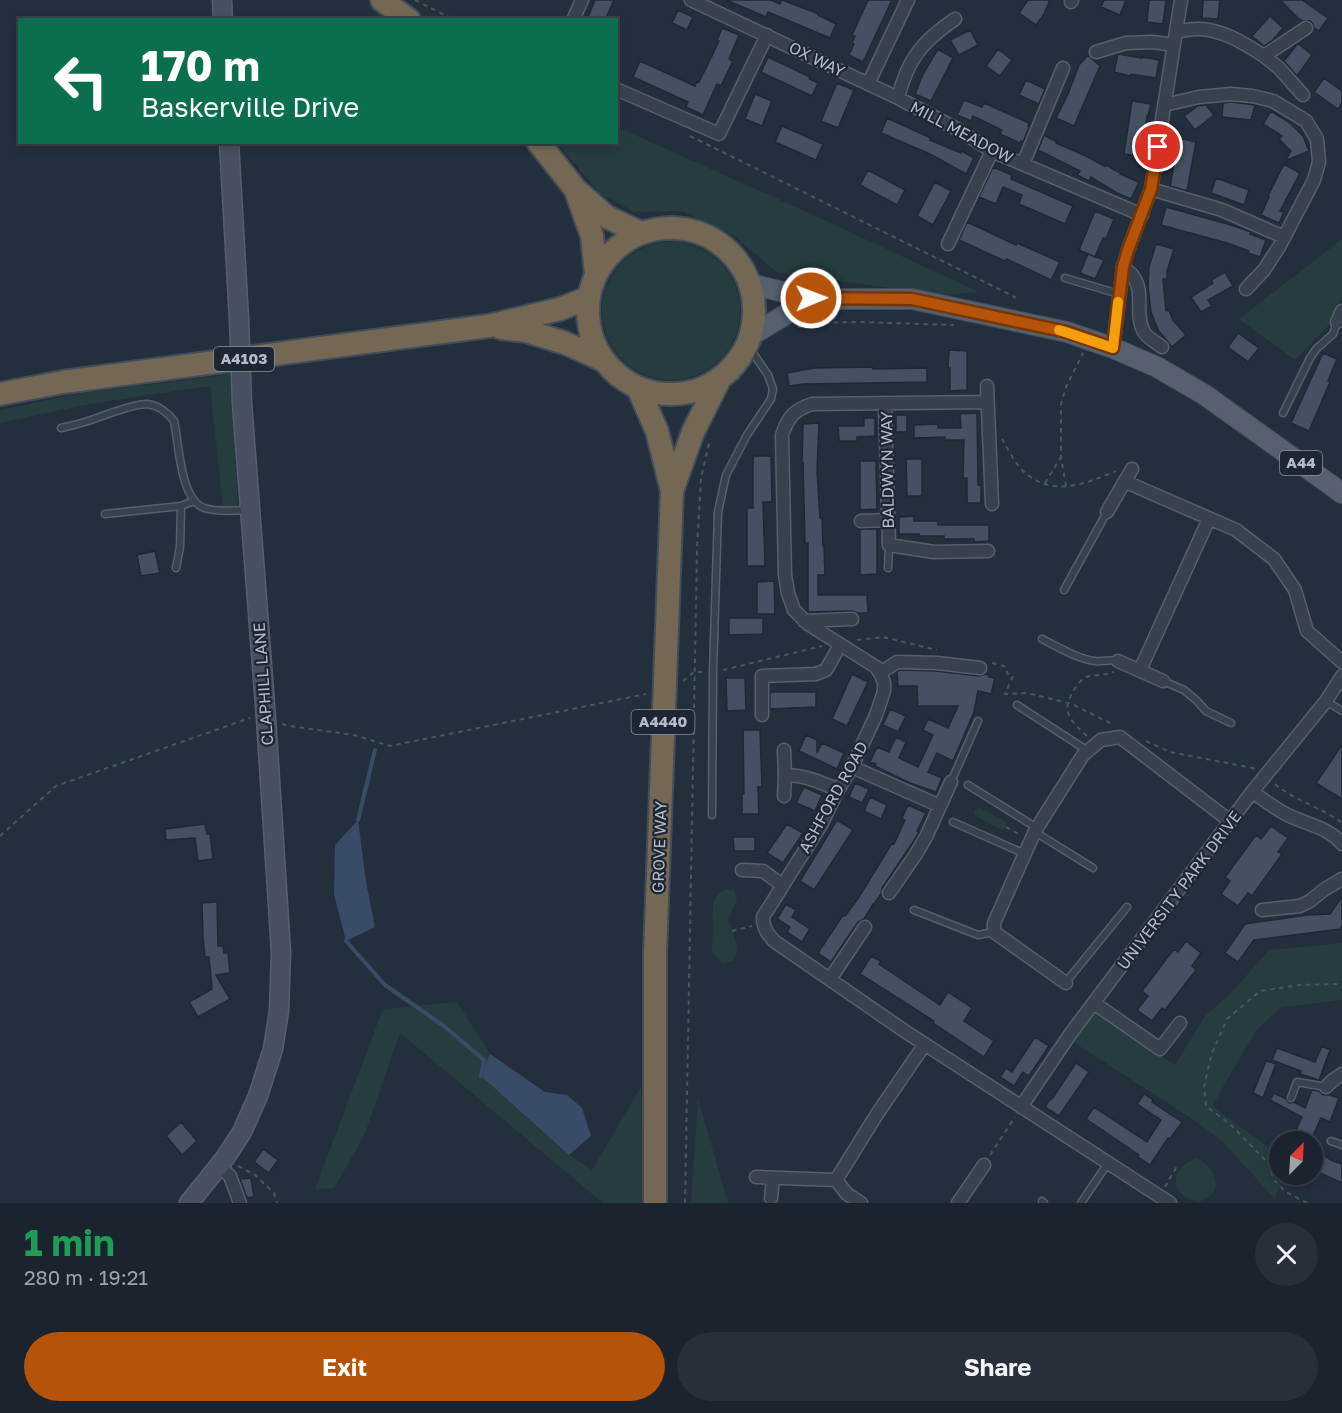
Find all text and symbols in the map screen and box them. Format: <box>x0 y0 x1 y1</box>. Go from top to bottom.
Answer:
street label: OX WAY <box>786 37 849 81</box>
text: 170 m <box>141 40 260 90</box>
icon: left <box>42 42 120 120</box>
text: Baskerville Drive <box>141 91 359 123</box>
street label: MILL MEADOW <box>907 97 1017 167</box>
pin <box>1132 121 1183 172</box>
icon: arrive <box>1141 130 1174 163</box>
position arrow <box>779 266 843 330</box>
road number: A4103 <box>214 347 274 371</box>
street label: BALDWYN WAY <box>876 411 898 529</box>
road number: A44 <box>1280 451 1322 475</box>
street label: CLAPHILL LANE <box>249 622 277 746</box>
road number: A4440 <box>632 710 694 734</box>
street label: ASHFORD ROAD <box>794 738 872 856</box>
street label: GROVE WAY <box>647 800 671 893</box>
street label: UNIVERSITY PARK DRIVE <box>1113 807 1245 973</box>
north arrow <box>1269 1131 1323 1185</box>
map controls <box>1269 1131 1323 1185</box>
text: 1 min <box>24 1221 115 1264</box>
button: close <box>1255 1223 1318 1286</box>
text: 280 m · 19:21 <box>24 1265 148 1289</box>
button: Exit <box>24 1332 665 1401</box>
button: Share <box>677 1332 1318 1401</box>

